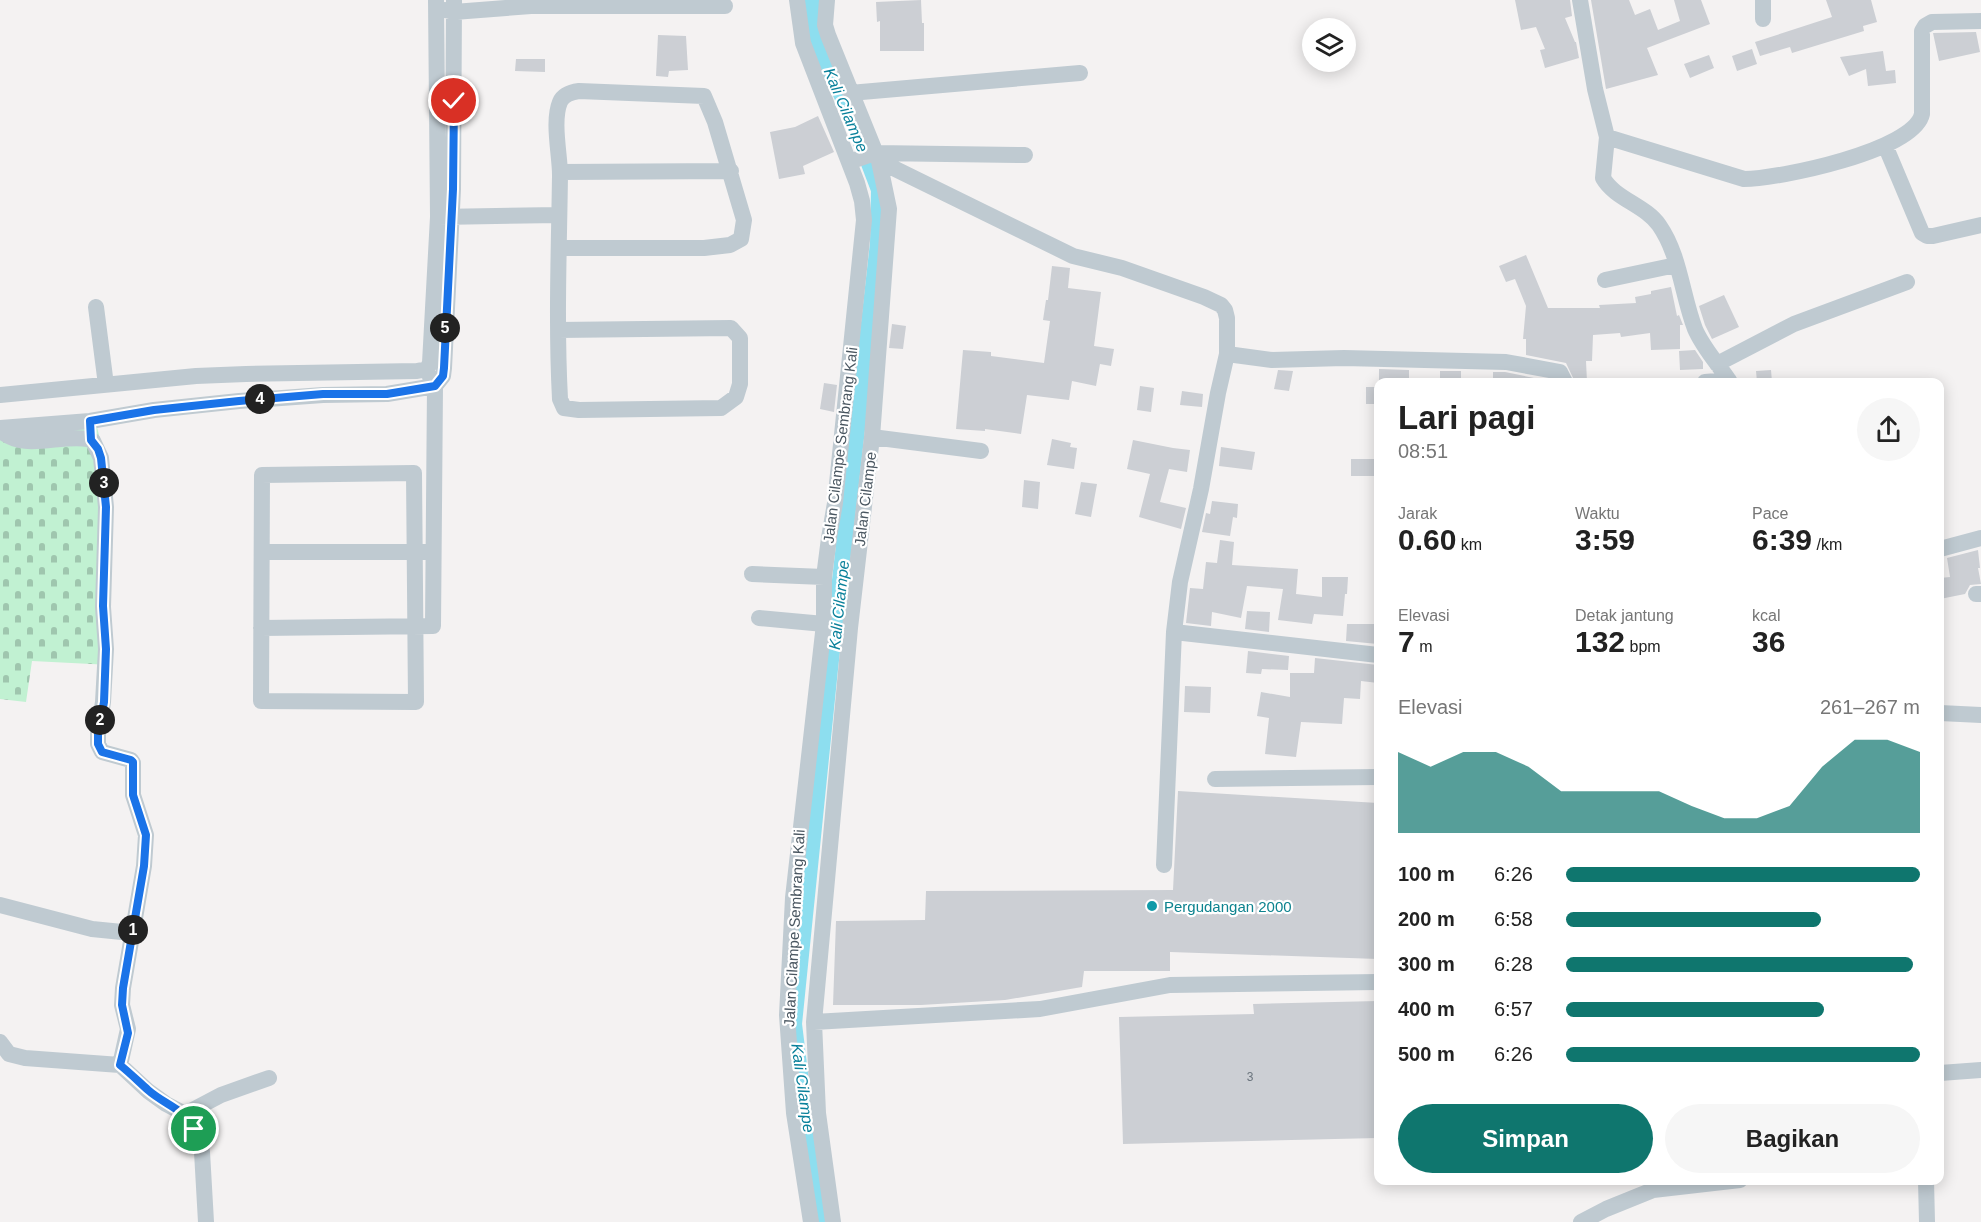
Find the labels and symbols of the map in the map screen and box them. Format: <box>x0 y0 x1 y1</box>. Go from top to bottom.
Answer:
water label: Kali Cilampe <box>821 65 871 155</box>
pin <box>428 75 479 126</box>
pin: 5 <box>430 313 460 343</box>
street label: Jalan Cilampe Sembrang Kali <box>820 346 860 544</box>
pin: 4 <box>245 384 275 414</box>
street label: Jalan Cilampe <box>851 451 879 547</box>
pin: 3 <box>89 468 119 498</box>
water label: Kali Cilampe <box>826 559 852 651</box>
pin: 2 <box>85 705 115 735</box>
street label: Jalan Cilampe Sembrang Kali <box>780 829 808 1027</box>
place label: Pergudangan 2000 <box>1164 898 1292 915</box>
marker: Pergudangan 2000 <box>1145 899 1159 913</box>
pin: 1 <box>118 915 148 945</box>
water label: Kali Cilampe <box>788 1042 818 1134</box>
house number: 3 <box>1247 1070 1254 1084</box>
pin <box>168 1103 219 1154</box>

